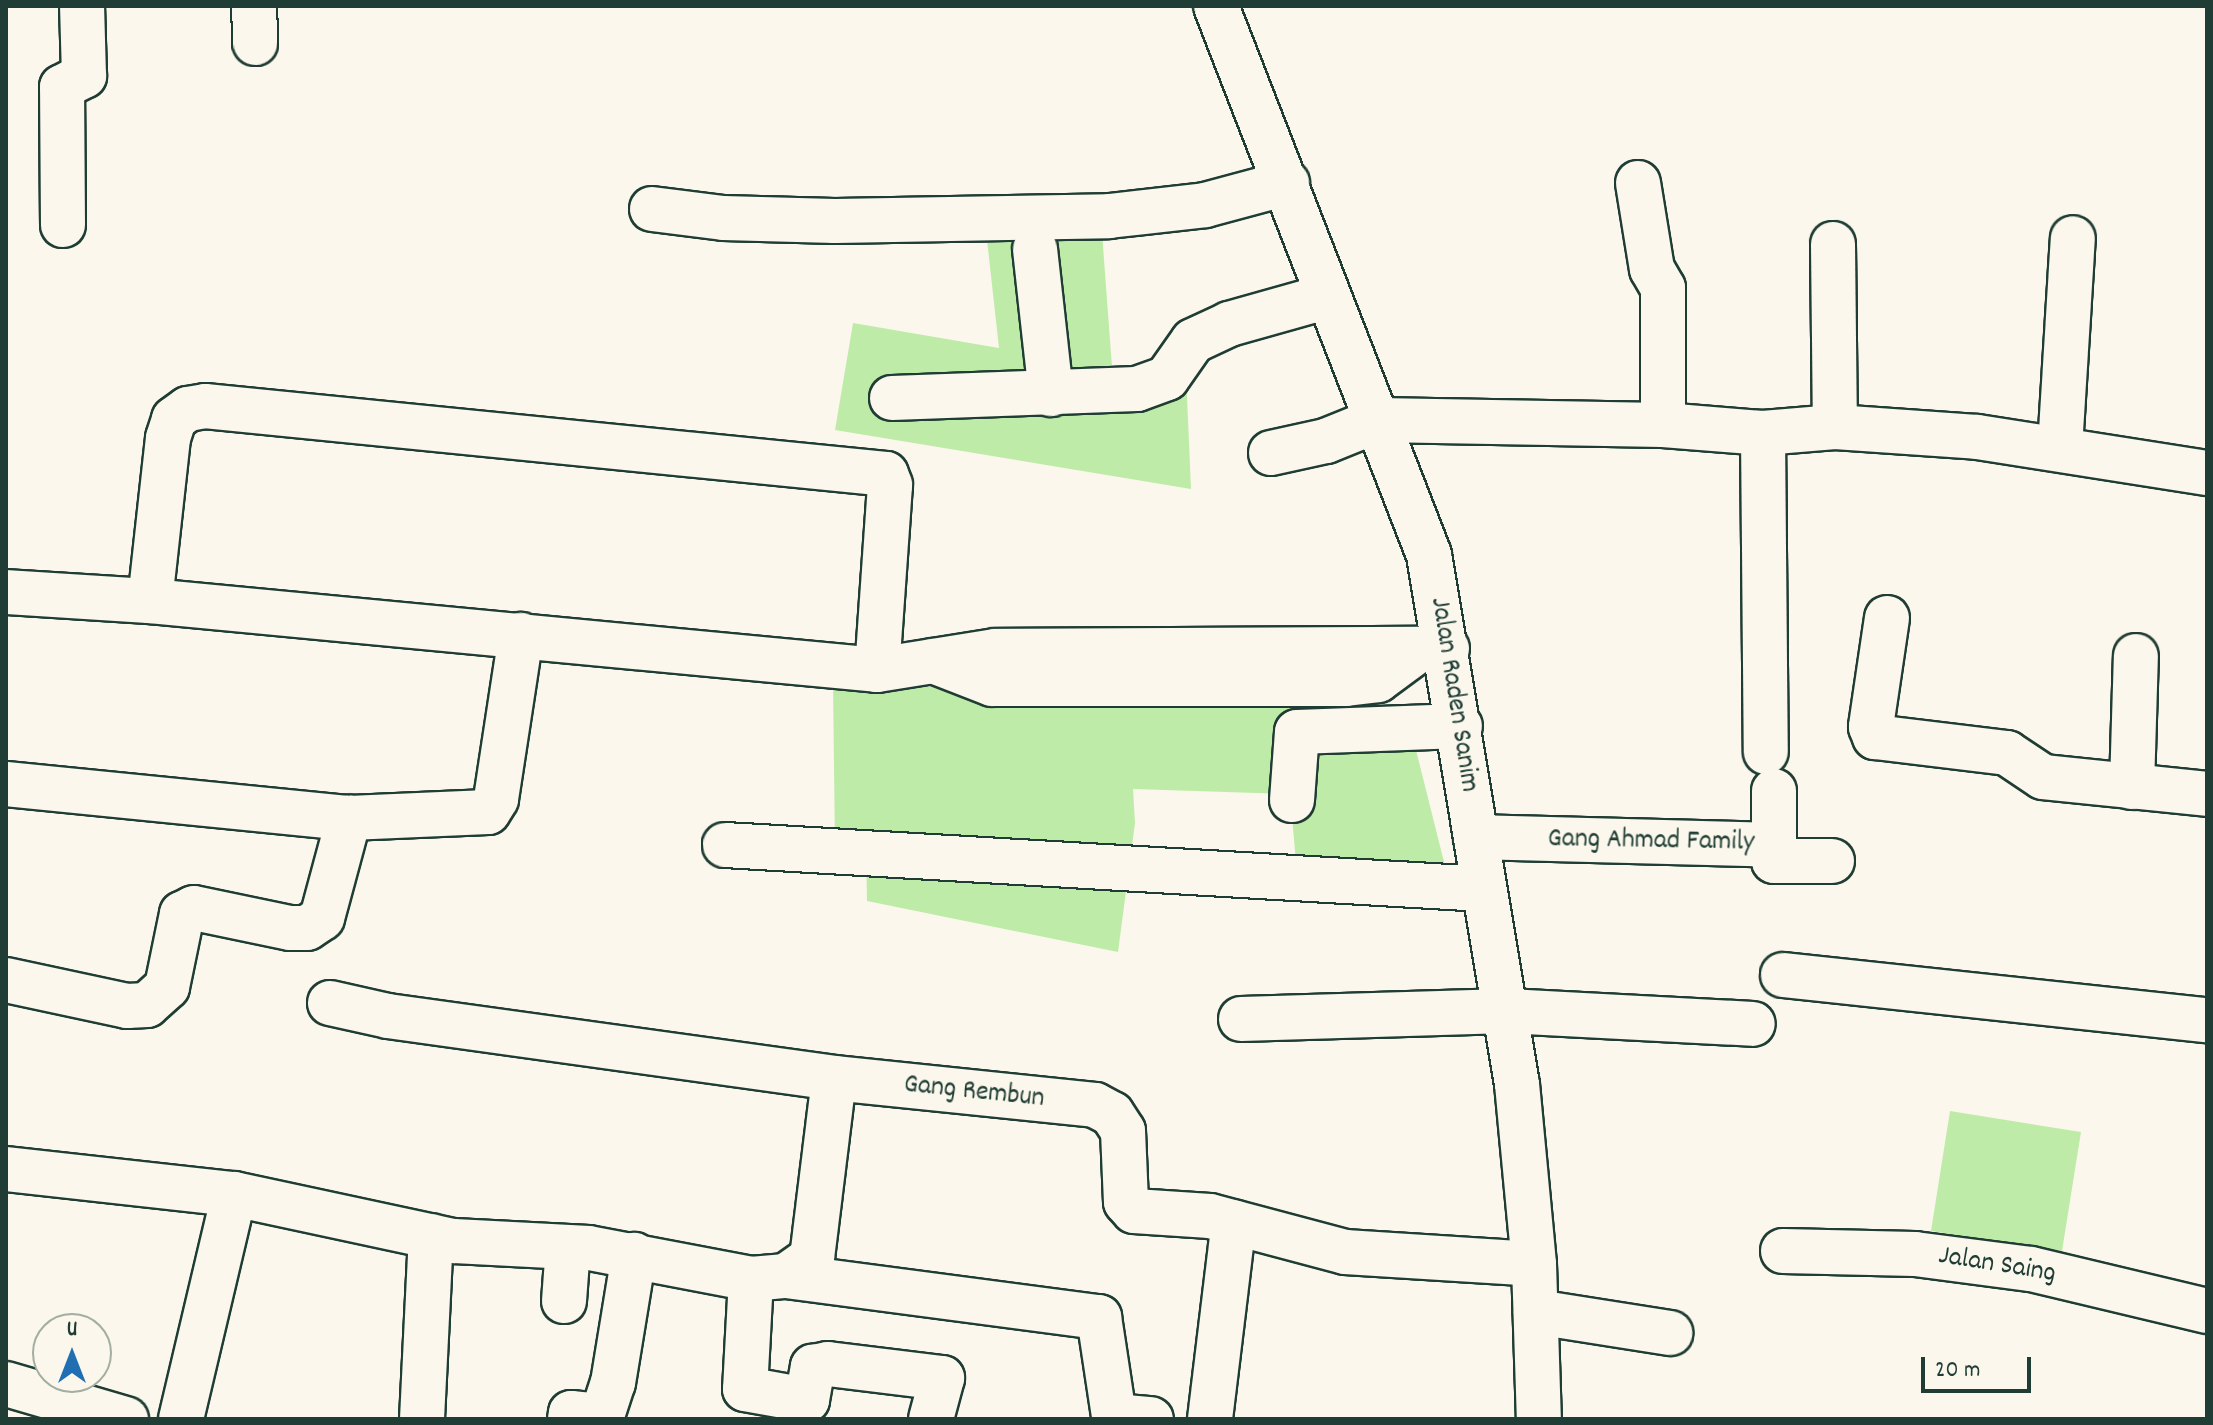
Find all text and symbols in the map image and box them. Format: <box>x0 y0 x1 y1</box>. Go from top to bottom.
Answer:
street label: Jalan Raden Sanim <box>1421 595 1485 795</box>
street label: Gang Ahmad Family <box>1547 823 1755 861</box>
street label: Gang Rembun <box>902 1069 1046 1117</box>
street label: Jalan Saing <box>1936 1240 2058 1292</box>
north arrow <box>32 1313 112 1393</box>
text: U <box>67 1315 77 1346</box>
scale bar <box>1925 1341 2035 1391</box>
text: 20 m <box>1935 1354 1981 1388</box>

